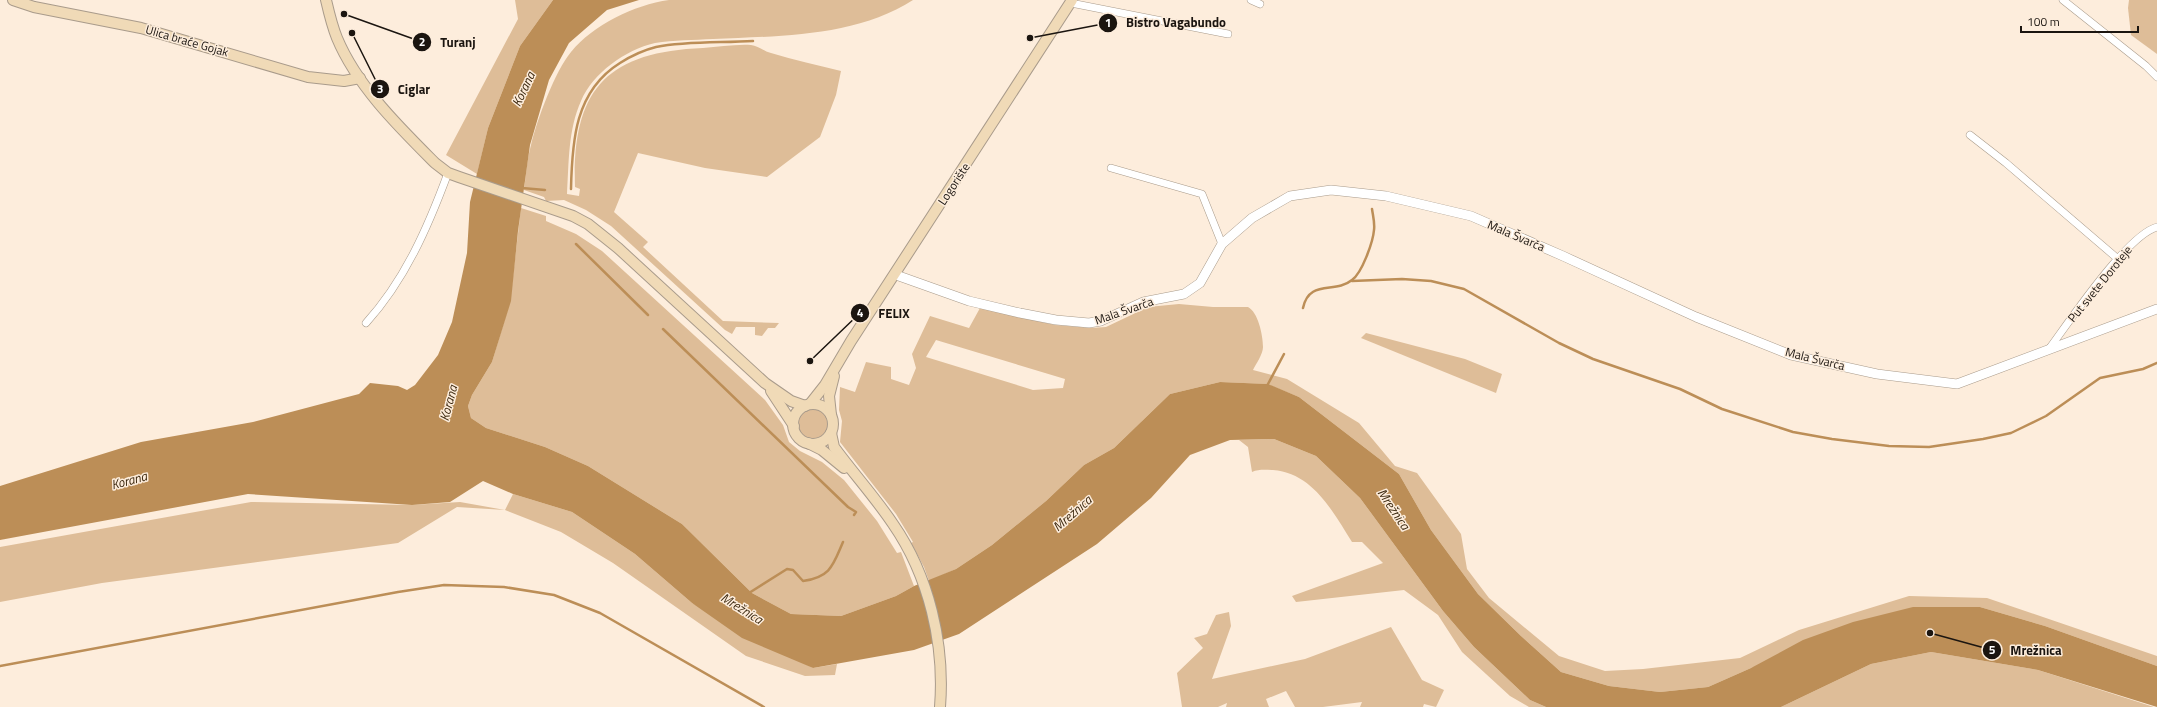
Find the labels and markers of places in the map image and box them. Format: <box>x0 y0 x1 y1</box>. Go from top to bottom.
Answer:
callout: Bistro Vagabundo <box>1098 10 1234 35</box>
callout: Turanj <box>412 30 484 55</box>
callout: Ciglar <box>370 76 438 101</box>
callout: FELIX <box>850 301 918 326</box>
callout: Mrežnica <box>1982 638 2070 663</box>

